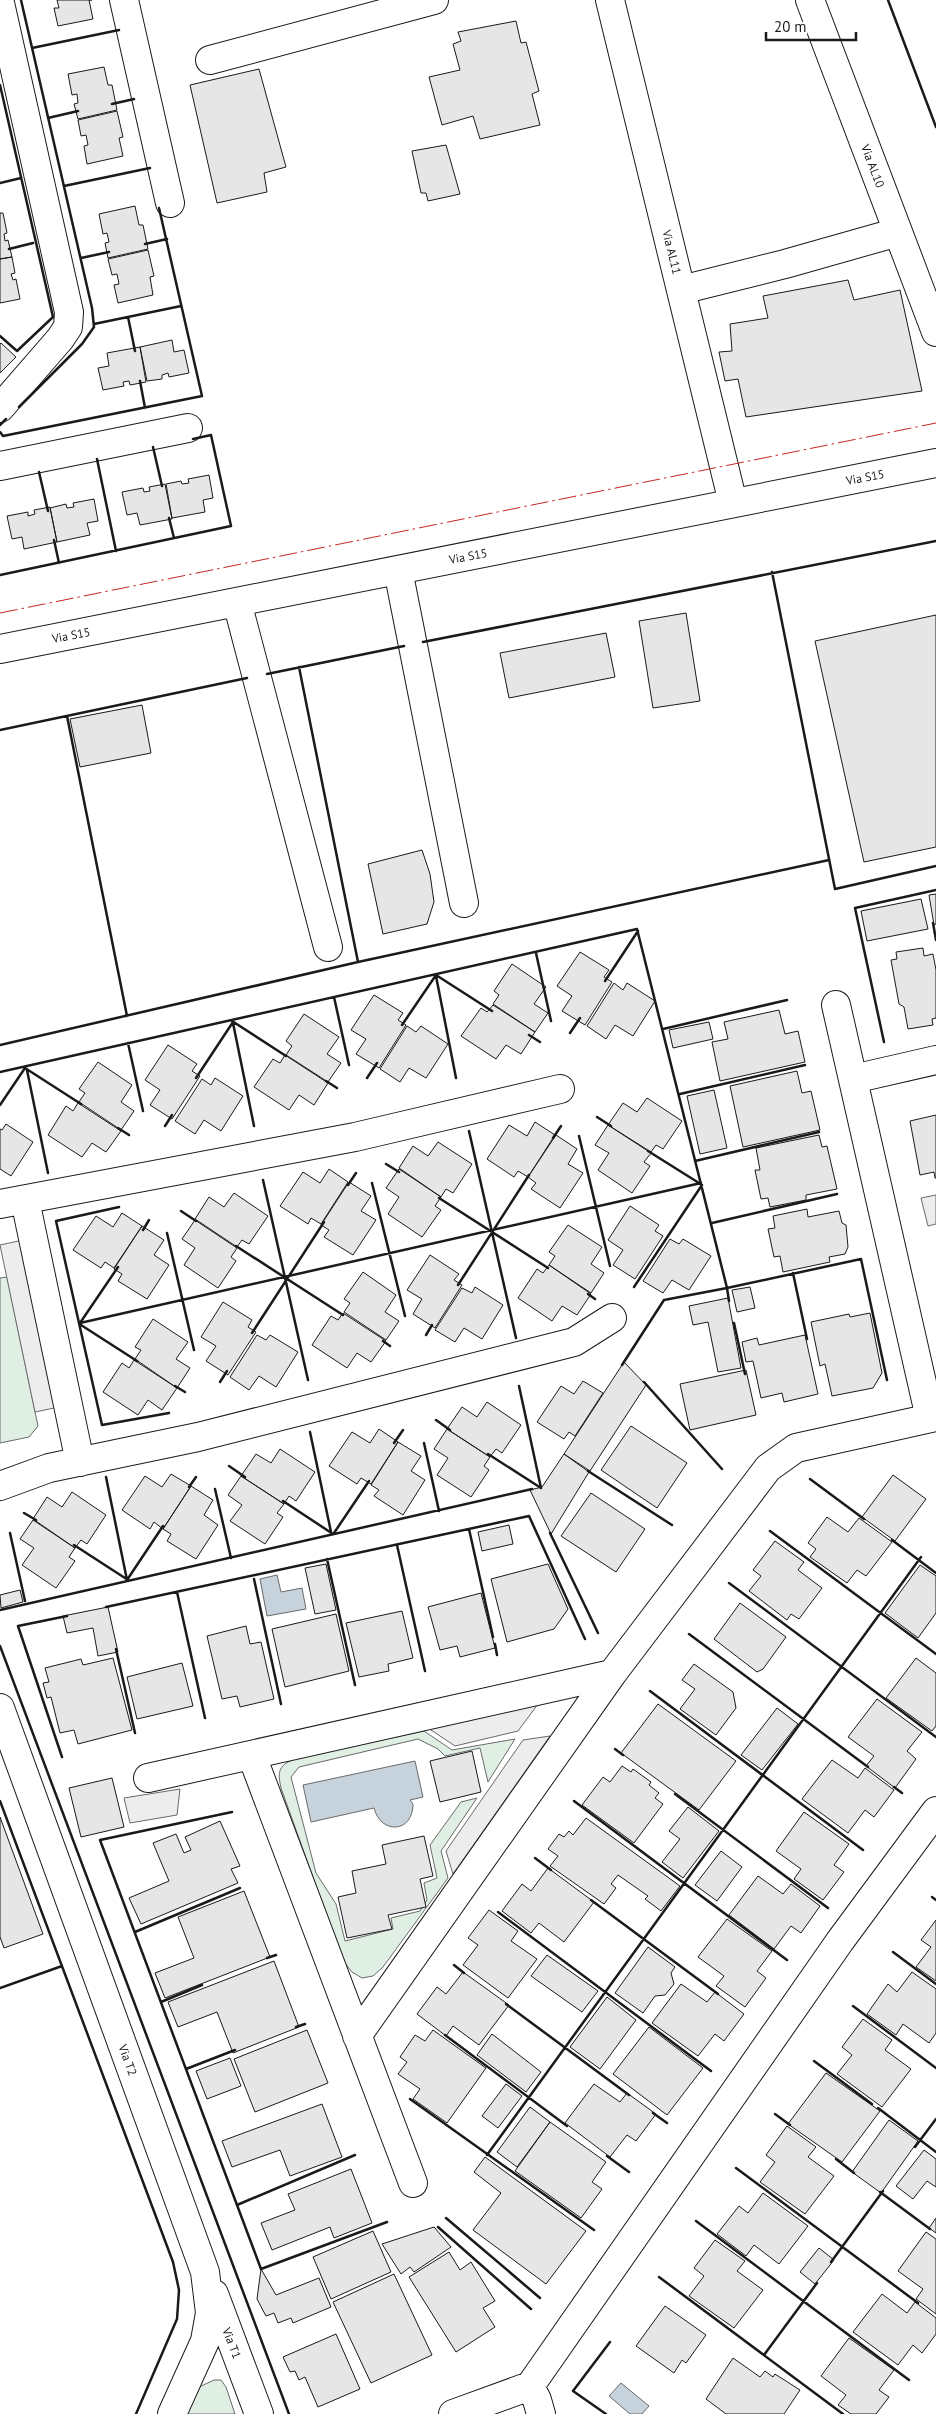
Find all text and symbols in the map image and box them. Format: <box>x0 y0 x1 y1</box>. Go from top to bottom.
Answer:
scale bar <box>766 10 856 42</box>
text: 20 m <box>774 17 807 36</box>
street label: Via AL10 <box>858 141 888 190</box>
street label: Via AL11 <box>659 227 685 276</box>
street label: Via S15 <box>844 466 885 488</box>
street label: Via S15 <box>447 545 488 567</box>
street label: Via S15 <box>50 624 91 646</box>
street label: Via T2 <box>115 2041 141 2078</box>
street label: Via T1 <box>219 2324 245 2361</box>

